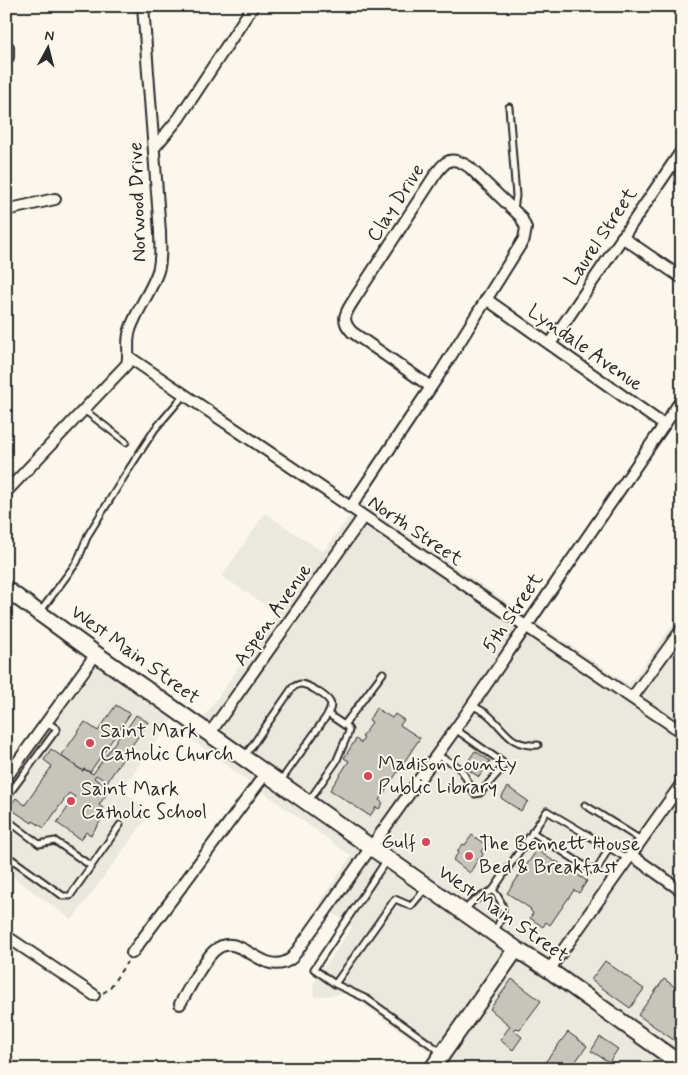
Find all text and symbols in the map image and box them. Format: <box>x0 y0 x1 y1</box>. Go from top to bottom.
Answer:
north arrow <box>22 22 72 72</box>
text: N <box>44 27 55 46</box>
street label: Norwood Drive <box>122 141 154 263</box>
street label: Clay Drive <box>361 159 431 247</box>
street label: Laurel Street <box>558 182 644 291</box>
street label: Lyndale Avenue <box>522 298 648 398</box>
street label: North Street <box>362 489 468 573</box>
street label: Aspen Avenue <box>227 558 319 672</box>
street label: 5th Street <box>476 567 550 658</box>
street label: West Main Street <box>65 599 205 711</box>
place label: Saint Mark Catholic Church <box>100 718 233 768</box>
marker: Saint Mark Catholic Church <box>84 737 96 749</box>
place label: Madison County Public Library <box>378 751 517 801</box>
marker: Madison County Public Library <box>362 770 374 782</box>
place label: Saint Mark Catholic School <box>81 776 207 826</box>
marker: Saint Mark Catholic School <box>65 795 77 807</box>
place label: Gulf <box>381 829 416 856</box>
place label: The Bennett House Bed & Breakfast <box>479 831 640 881</box>
marker: Gulf <box>420 836 432 848</box>
marker: The Bennett House Bed & Breakfast <box>463 850 475 862</box>
street label: West Main Street <box>432 859 574 969</box>

